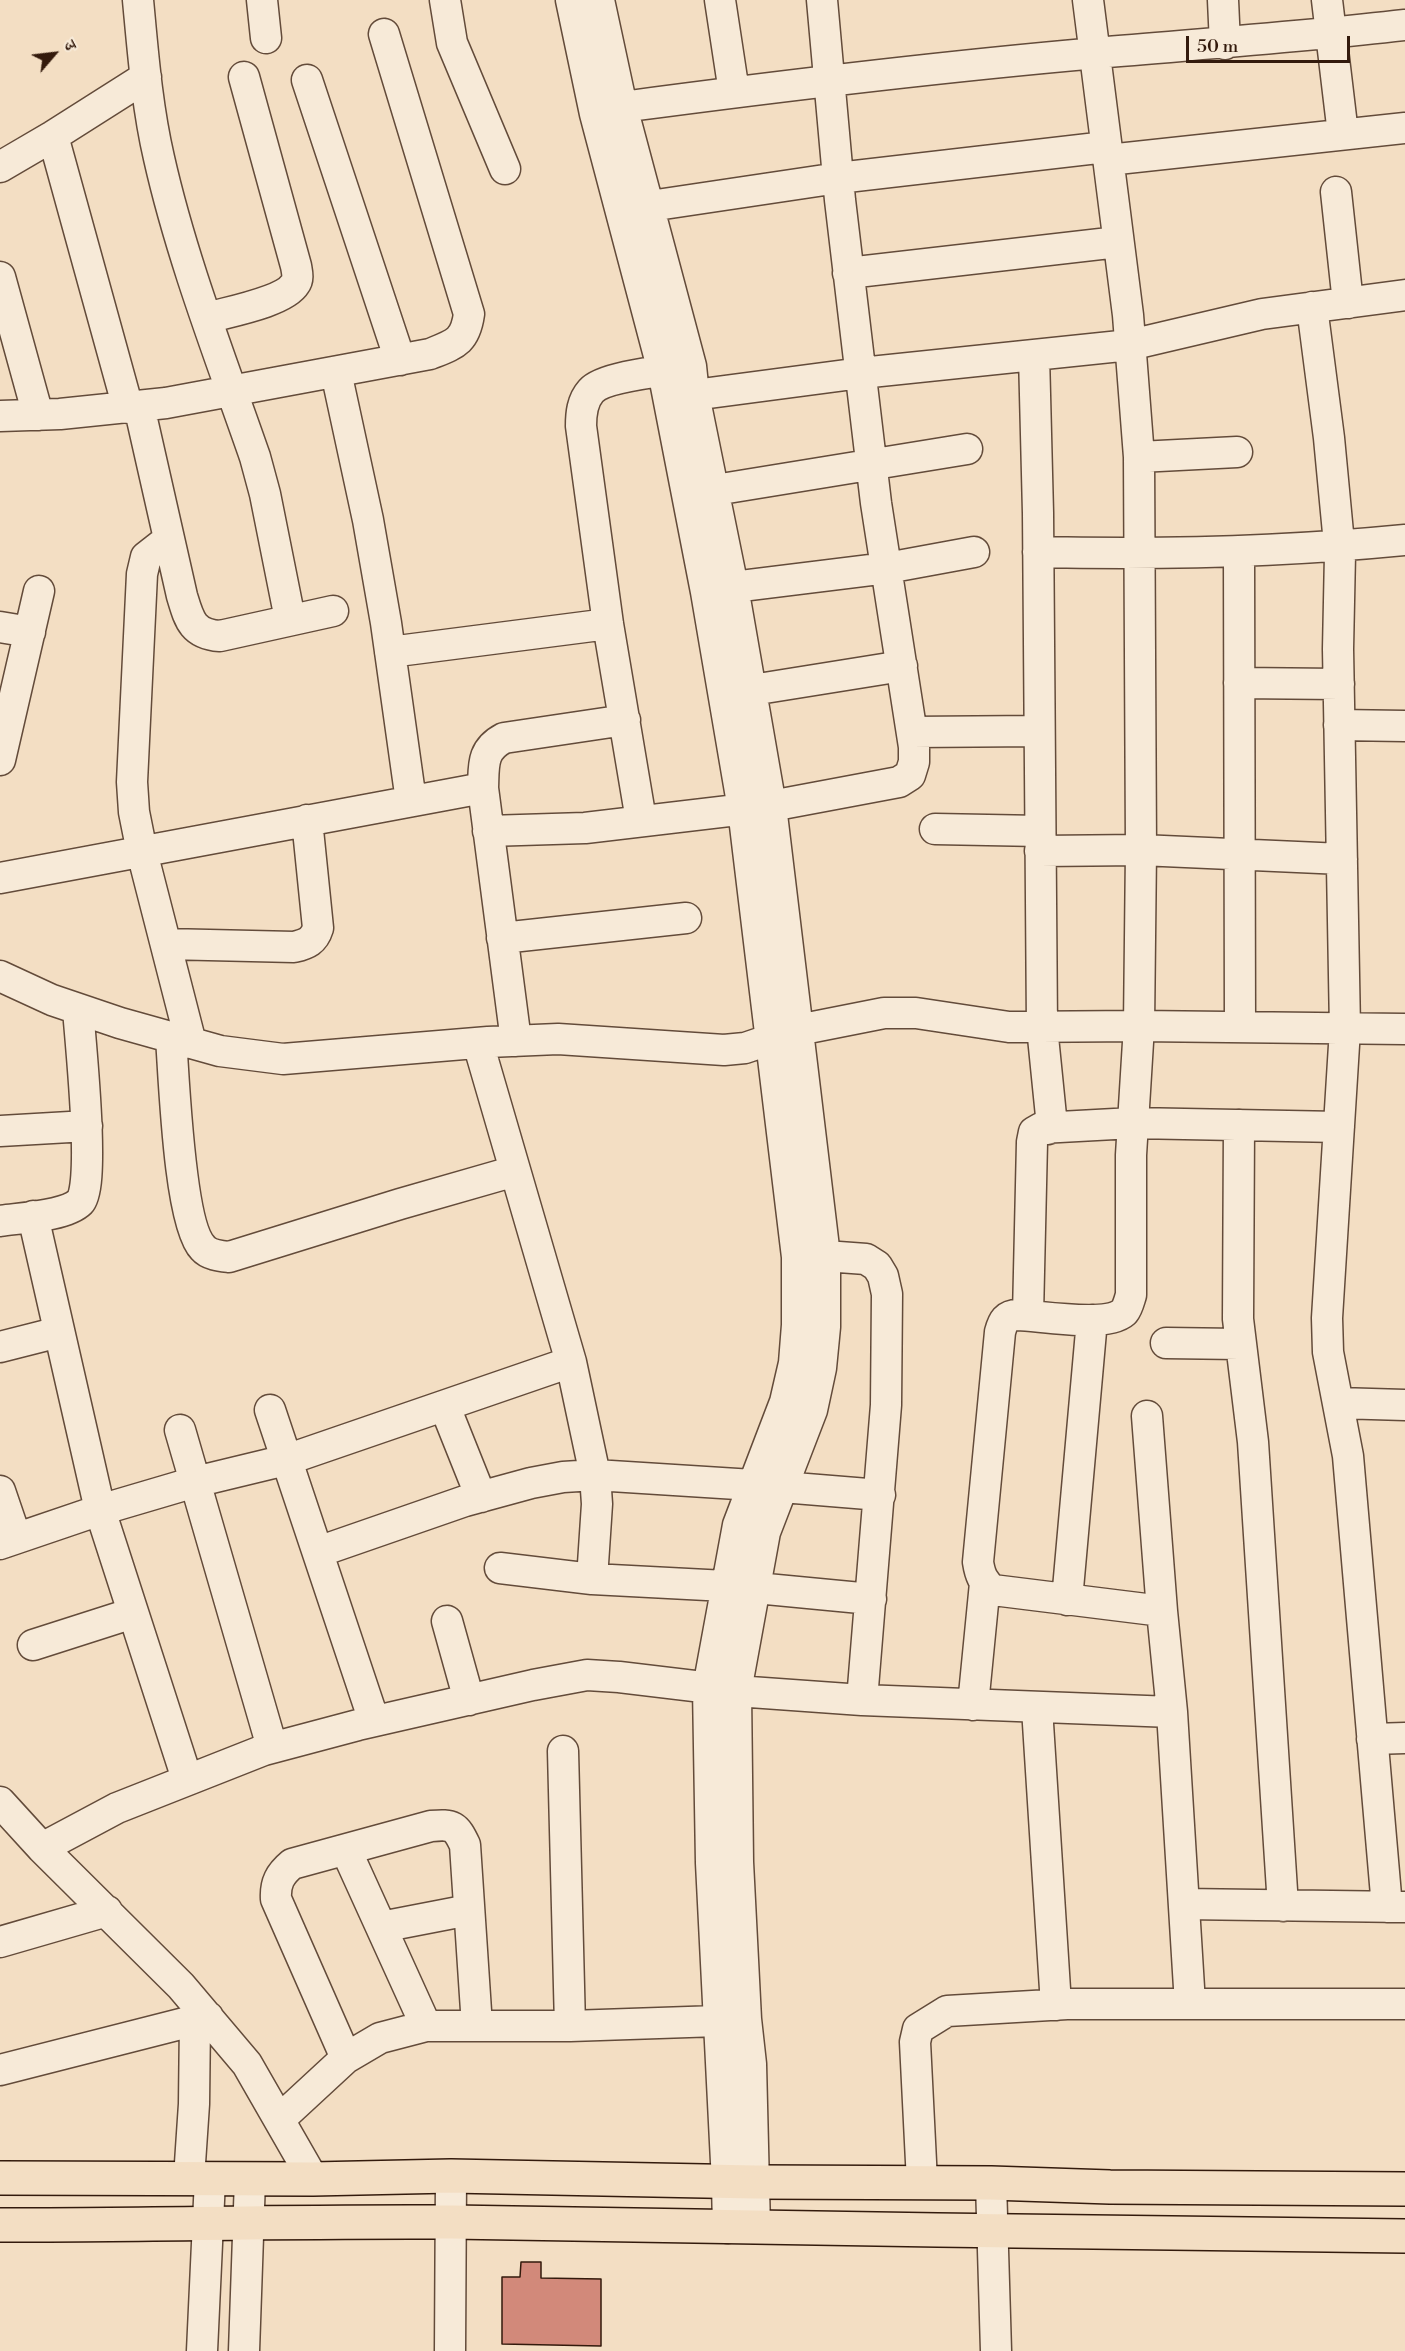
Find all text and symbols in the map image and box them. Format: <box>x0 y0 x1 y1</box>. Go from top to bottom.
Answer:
north arrow <box>24 24 84 84</box>
scale bar <box>1189 24 1352 62</box>
text: 50 m <box>1197 35 1238 58</box>
text: उ <box>59 37 81 54</box>

